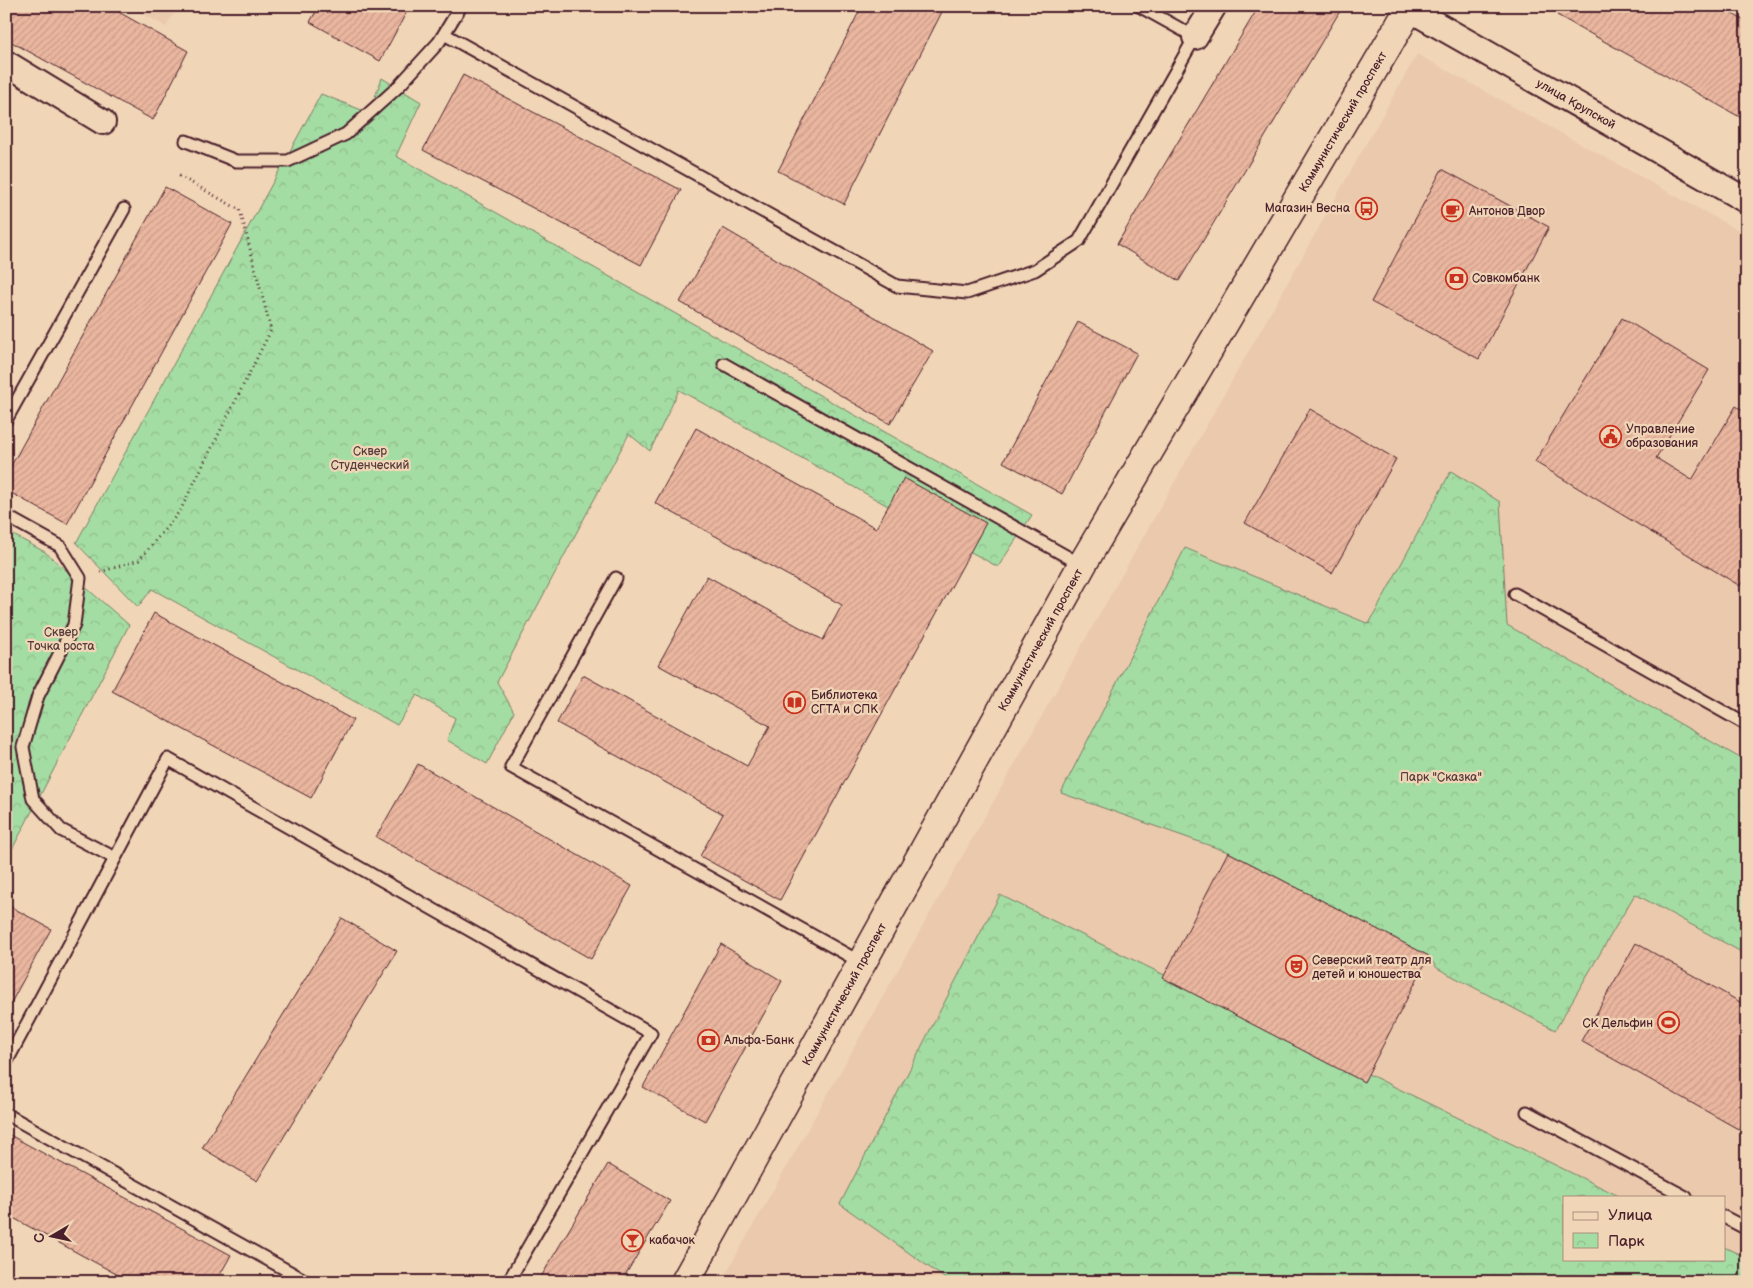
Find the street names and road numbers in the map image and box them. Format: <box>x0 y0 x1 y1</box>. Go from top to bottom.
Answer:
street label: Коммунистический проспект <box>1296 49 1391 195</box>
street label: улица Крупской <box>1534 76 1618 133</box>
street label: Коммунистический проспект <box>996 566 1087 714</box>
street label: Коммунистический проспект <box>799 920 890 1068</box>

